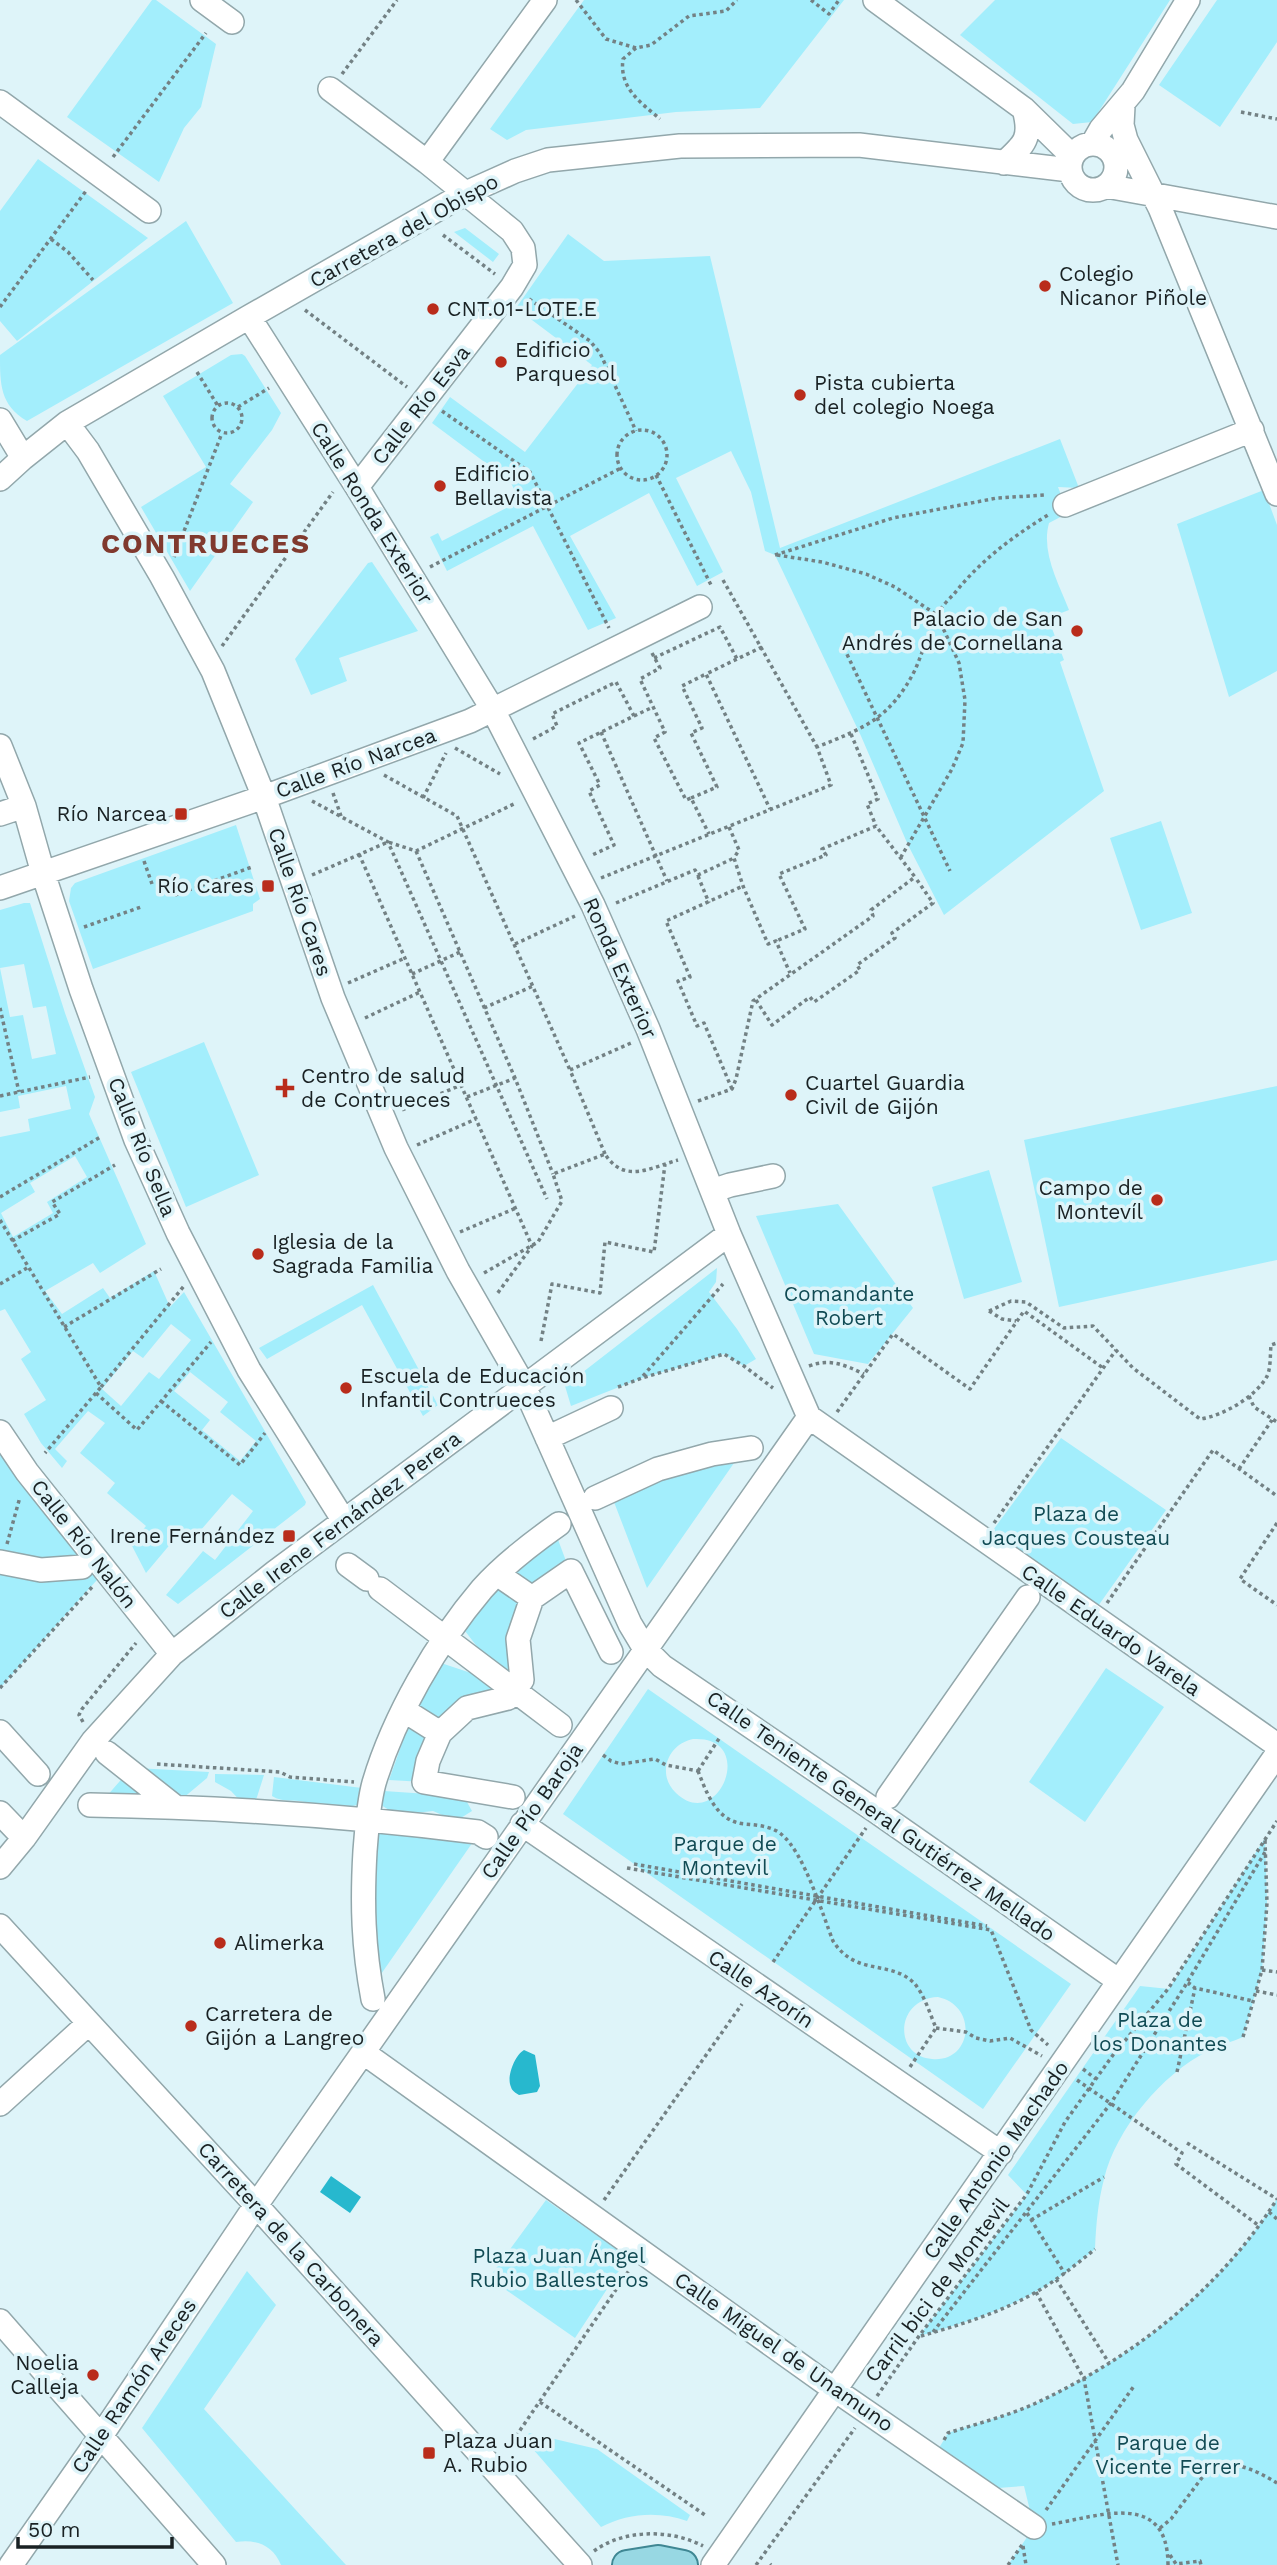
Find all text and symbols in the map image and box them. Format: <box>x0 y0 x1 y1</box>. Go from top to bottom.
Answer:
street label: Carretera del Obispo <box>305 168 503 293</box>
place label: Colegio Nicanor Piñole <box>1059 261 1207 310</box>
marker: Colegio Nicanor Piñole <box>1037 278 1053 294</box>
place label: CNT.01-LOTE.E <box>447 296 597 321</box>
marker: CNT.01-LOTE.E <box>425 301 441 317</box>
place label: Edificio Parquesol <box>515 337 617 386</box>
street label: Calle Río Esva <box>366 340 475 469</box>
marker: Edificio Parquesol <box>493 354 509 370</box>
place label: Pista cubierta del colegio Noega <box>814 370 995 419</box>
marker: Pista cubierta del colegio Noega <box>792 387 808 403</box>
street label: Calle Ronda Exterior <box>306 417 439 609</box>
place label: Edificio Bellavista <box>454 461 553 510</box>
marker: Edificio Bellavista <box>432 478 448 494</box>
district label: CONTRUECES <box>101 527 311 560</box>
place label: Palacio de San Andrés de Cornellana <box>842 606 1063 655</box>
marker: Palacio de San Andrés de Cornellana <box>1069 623 1085 639</box>
street label: Calle Río Narcea <box>272 722 440 803</box>
place label: Río Narcea <box>57 801 167 826</box>
marker: Río Narcea <box>173 806 189 822</box>
street label: Calle Río Cares <box>263 824 338 979</box>
place label: Río Cares <box>157 873 254 898</box>
marker: Río Cares <box>260 878 276 894</box>
street label: Ronda Exterior <box>578 893 663 1043</box>
place label: Centro de salud de Contrueces <box>301 1063 465 1112</box>
place label: Cuartel Guardia Civil de Gijón <box>805 1070 965 1119</box>
street label: Calle Río Sella <box>103 1074 182 1220</box>
marker: Centro de salud de Contrueces <box>275 1078 295 1098</box>
marker: Cuartel Guardia Civil de Gijón <box>783 1087 799 1103</box>
place label: Campo de Montevíl <box>1038 1175 1144 1224</box>
marker: Campo de Montevíl <box>1149 1192 1165 1208</box>
place label: Iglesia de la Sagrada Familia <box>272 1229 433 1278</box>
marker: Iglesia de la Sagrada Familia <box>250 1246 266 1262</box>
park label: Comandante Robert <box>784 1281 914 1330</box>
place label: Escuela de Educación Infantil Contrueces <box>360 1363 584 1412</box>
marker: Escuela de Educación Infantil Contrueces <box>338 1380 354 1396</box>
street label: Calle Irene Fernández Perera <box>214 1425 466 1624</box>
street label: Calle Río Nalón <box>26 1474 143 1613</box>
park label: Plaza de Jacques Cousteau <box>982 1501 1170 1550</box>
place label: Irene Fernández <box>110 1523 275 1548</box>
marker: Irene Fernández <box>281 1528 297 1544</box>
street label: Calle Eduardo Varela <box>1017 1558 1206 1701</box>
street label: Calle Teniente General Gutiérrez Mellado <box>702 1685 1060 1946</box>
street label: Calle Pío Baroja <box>475 1738 588 1884</box>
park label: Parque de Montevil <box>673 1831 777 1880</box>
place label: Alimerka <box>234 1930 324 1955</box>
marker: Alimerka <box>212 1935 228 1951</box>
street label: Calle Azorín <box>704 1944 819 2033</box>
place label: Carretera de Gijón a Langreo <box>205 2001 364 2050</box>
park label: Plaza de los Donantes <box>1093 2007 1227 2056</box>
marker: Carretera de Gijón a Langreo <box>183 2018 199 2034</box>
street label: Calle Antonio Machado <box>918 2056 1074 2264</box>
street label: Carretera de la Carbonera <box>193 2136 390 2351</box>
street label: Carril bici de Montevil <box>859 2192 1014 2387</box>
park label: Plaza Juan Ángel Rubio Ballesteros <box>469 2243 649 2292</box>
street label: Calle Miguel de Unamuno <box>670 2266 899 2437</box>
street label: Calle Ramón Areces <box>66 2294 201 2478</box>
place label: Noelia Calleja <box>10 2350 79 2399</box>
marker: Noelia Calleja <box>85 2367 101 2383</box>
place label: Plaza Juan A. Rubio <box>443 2428 553 2477</box>
park label: Parque de Vicente Ferrer <box>1095 2430 1241 2479</box>
marker: Plaza Juan A. Rubio <box>421 2445 437 2461</box>
scale bar <box>18 2506 172 2550</box>
text: 50 m <box>28 2517 80 2542</box>

